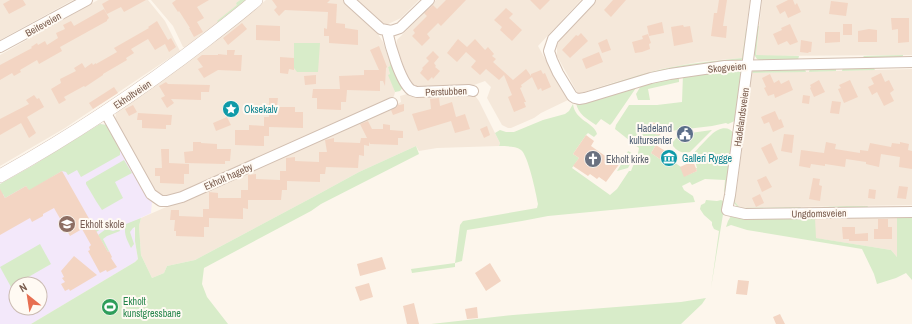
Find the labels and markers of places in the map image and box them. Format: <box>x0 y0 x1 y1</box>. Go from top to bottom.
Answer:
place icon: Oksekalv <box>221 99 241 119</box>
place label: Oksekalv <box>244 103 279 116</box>
place label: Hadeland kultursenter <box>629 122 672 147</box>
public building icon: Hadeland kultursenter <box>675 124 695 144</box>
museum icon: Galleri Rygge <box>659 148 679 168</box>
church icon: Ekholt kirke <box>583 149 603 169</box>
place label: Galleri Rygge <box>682 152 733 165</box>
place label: Ekholt kirke <box>606 153 649 166</box>
school or university icon: Ekholt skole <box>57 214 77 234</box>
place label: Ekholt skole <box>80 218 125 231</box>
place label: Ekholt kunstgressbane <box>123 295 181 320</box>
sports icon: Ekholt kunstgressbane <box>100 297 120 317</box>

